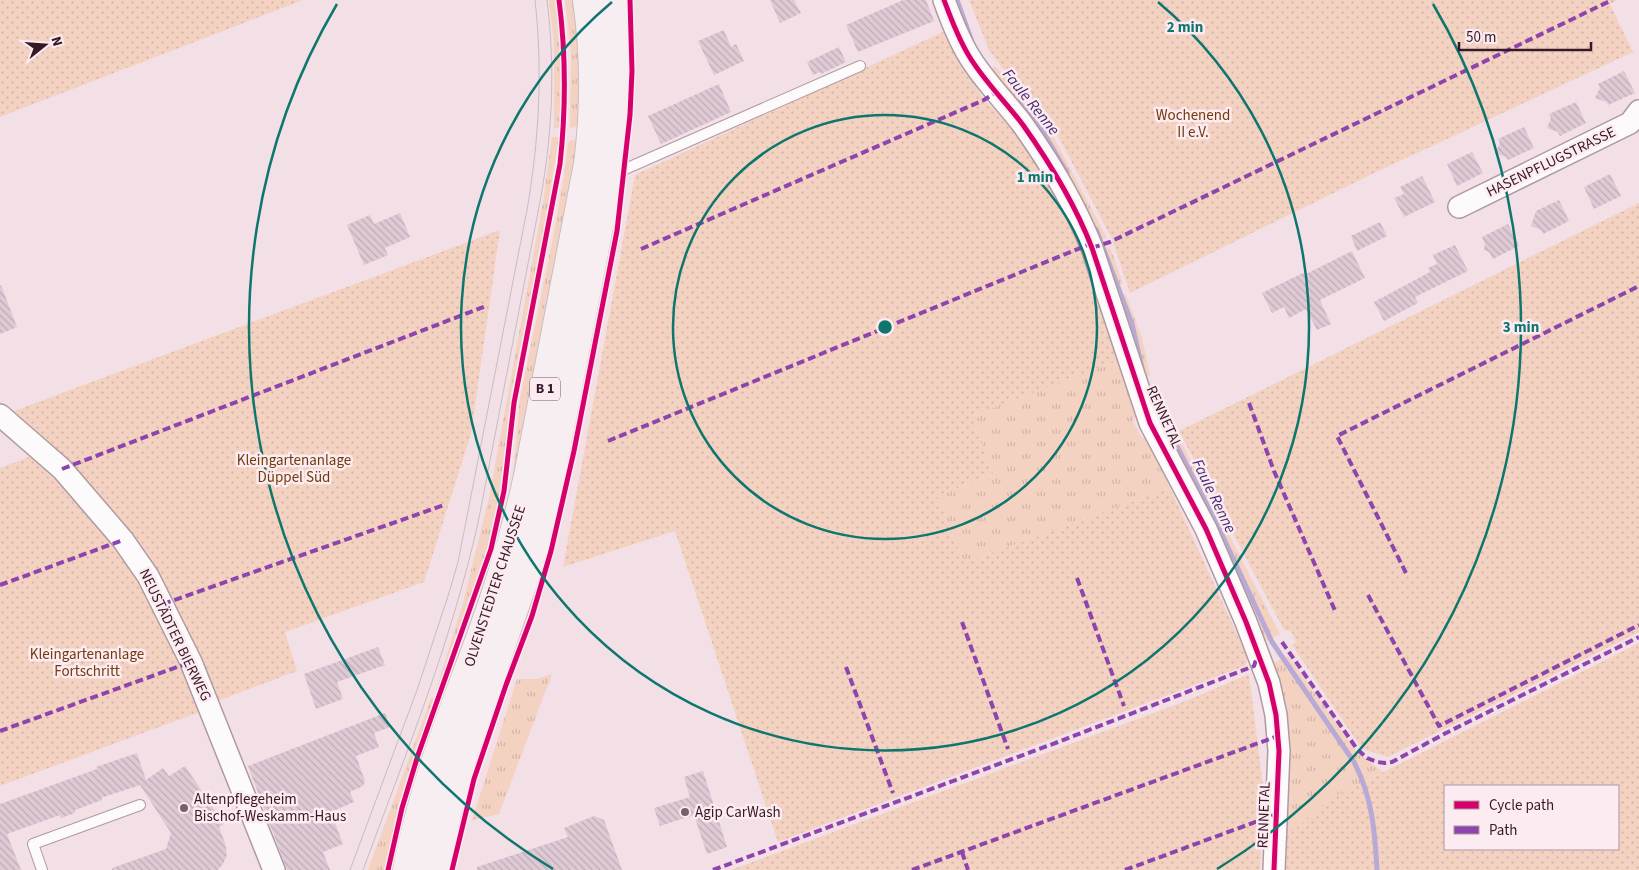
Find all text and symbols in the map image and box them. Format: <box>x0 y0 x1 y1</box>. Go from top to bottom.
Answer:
text: 2 min <box>1167 17 1203 38</box>
north arrow <box>20 20 70 70</box>
scale bar <box>1459 20 1592 52</box>
text: 50 m <box>1466 27 1496 48</box>
text: N <box>46 34 67 49</box>
water label: Faule Renne <box>997 64 1065 140</box>
park label: Wochenend II e.V. <box>1156 105 1230 143</box>
street label: HASENPFLUGSTRASSE <box>1483 122 1619 202</box>
text: 1 min <box>1017 167 1053 188</box>
text: 3 min <box>1503 317 1539 338</box>
centre of rings <box>876 318 894 336</box>
road number: B 1 <box>530 378 560 400</box>
street label: RENNETAL <box>1141 382 1187 452</box>
park label: Kleingartenanlage Düppel Süd <box>237 450 351 488</box>
water label: Faule Renne <box>1187 455 1242 537</box>
street label: OLVENSTEDTER CHAUSSEE <box>459 502 531 670</box>
street label: NEUSTÄDTER BIERWEG <box>134 565 216 705</box>
park label: Kleingartenanlage Fortschritt <box>30 644 144 682</box>
street label: RENNETAL <box>1252 781 1276 849</box>
legend <box>1444 785 1619 850</box>
place label: Altenpflegeheim Bischof-Weskamm-Haus <box>194 789 346 827</box>
text: Cycle path <box>1489 795 1554 816</box>
marker: Altenpflegeheim Bischof-Weskamm-Haus <box>178 802 190 814</box>
place label: Agip CarWash <box>695 802 781 823</box>
marker: Agip CarWash <box>679 806 691 818</box>
text: Path <box>1489 820 1517 841</box>

